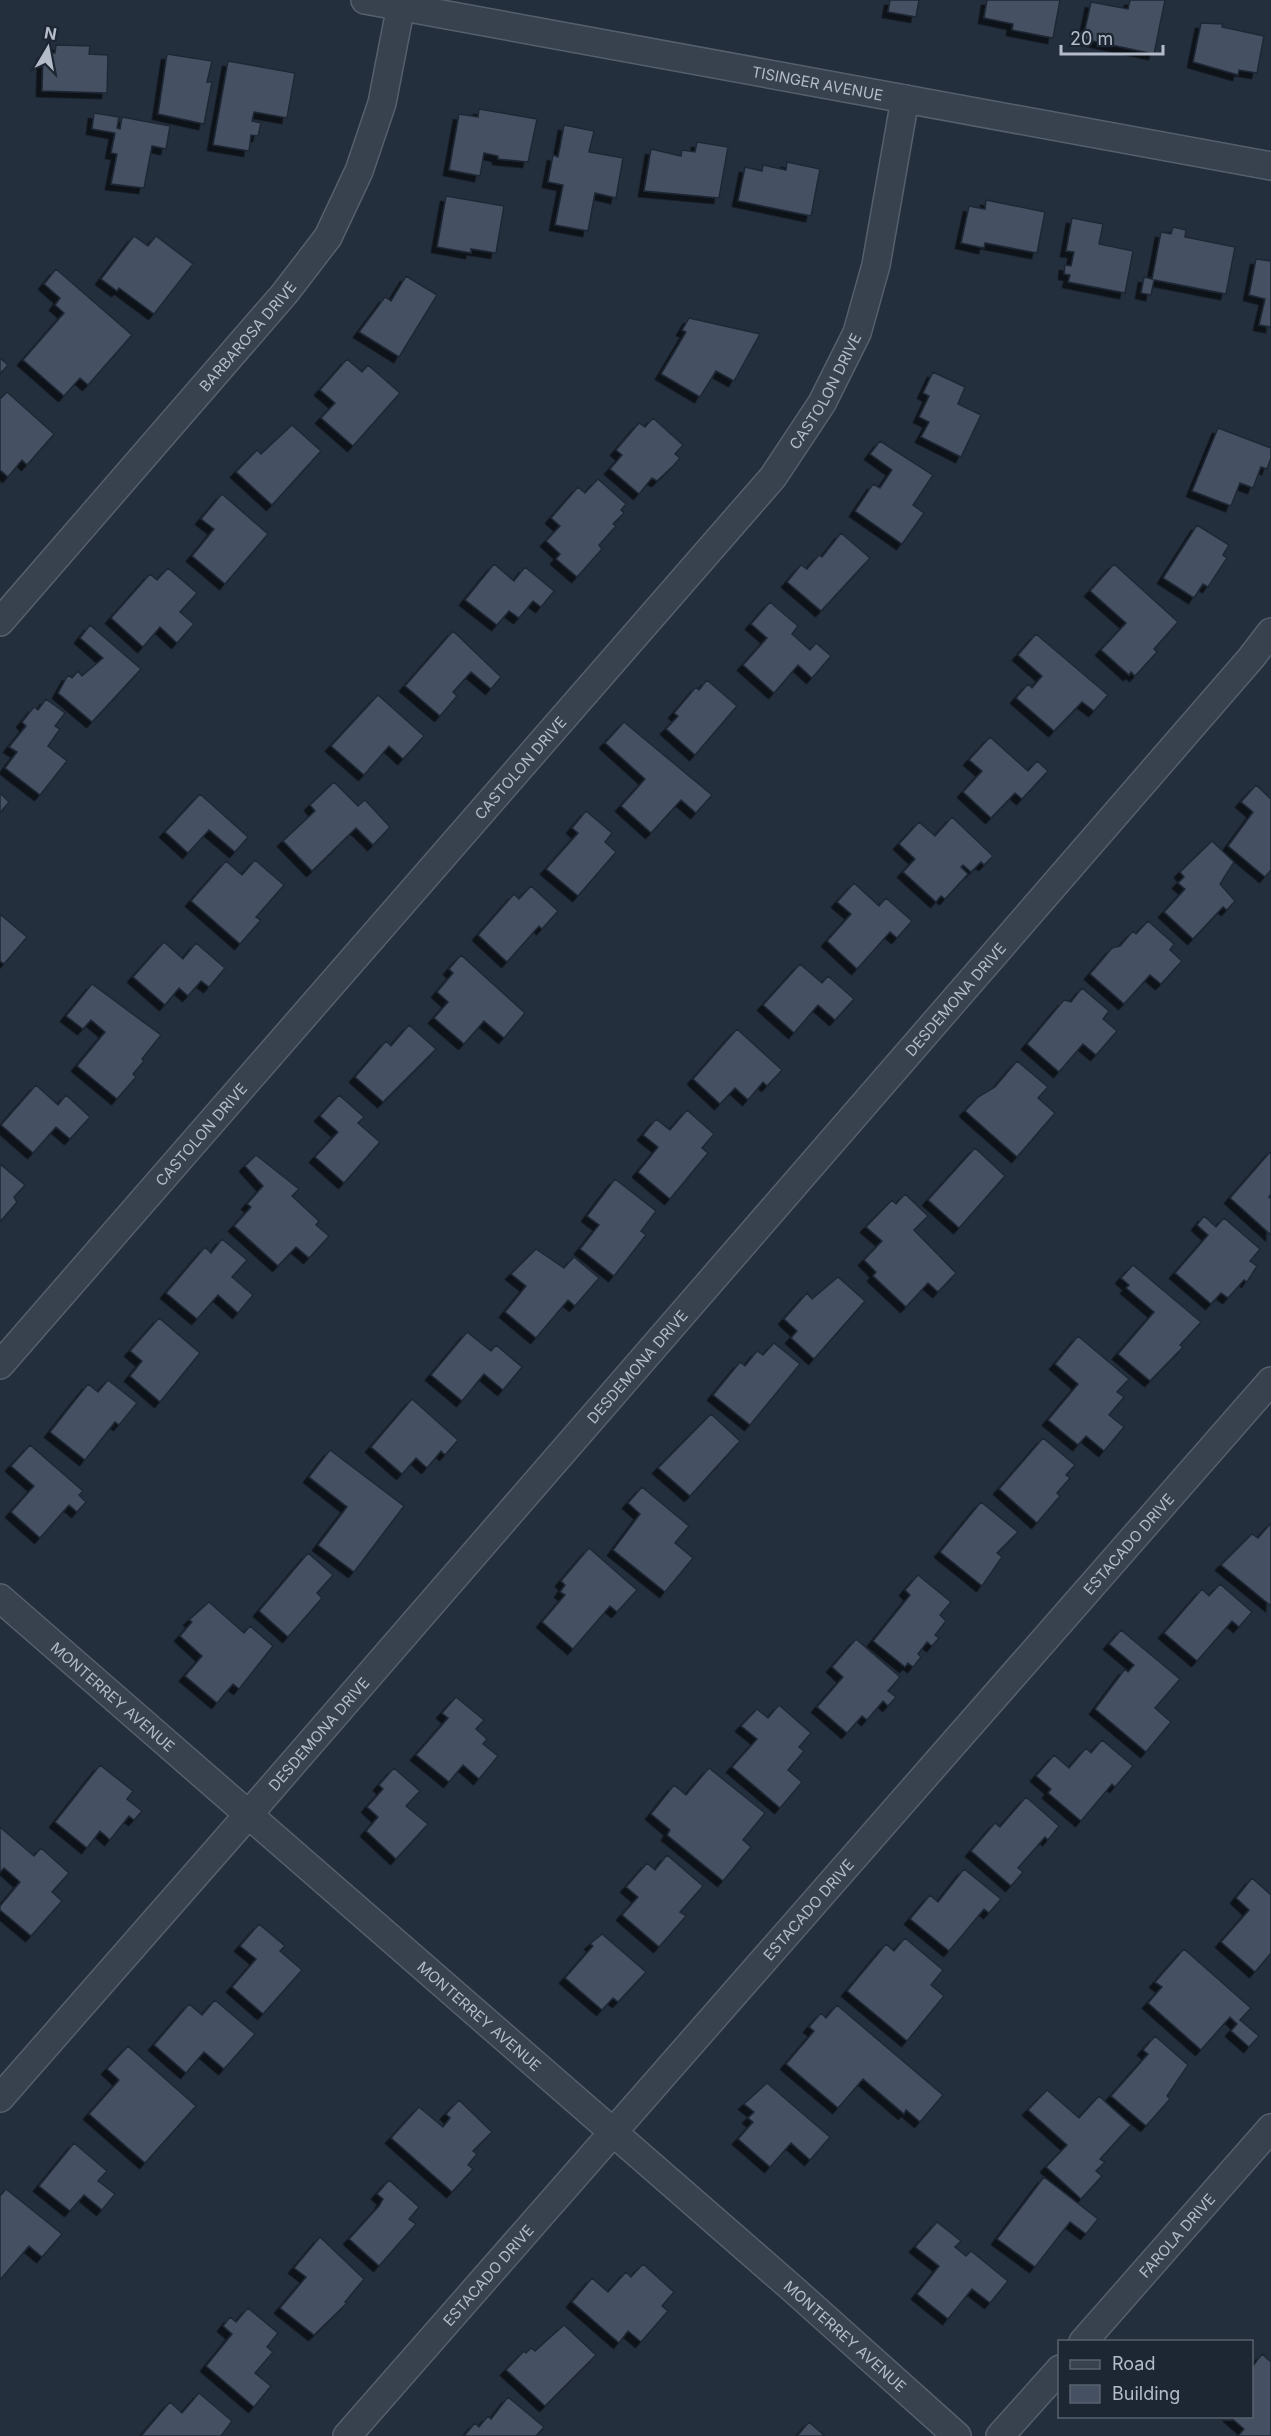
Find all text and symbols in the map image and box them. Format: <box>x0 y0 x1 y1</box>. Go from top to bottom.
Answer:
north arrow <box>18 18 78 78</box>
scale bar <box>1061 18 1163 56</box>
text: N <box>43 22 58 44</box>
text: 20 m <box>1070 28 1113 49</box>
street label: TISINGER AVENUE <box>750 62 885 104</box>
street label: BARBAROSA DRIVE <box>195 277 300 395</box>
street label: CASTOLON DRIVE <box>785 330 865 453</box>
street label: CASTOLON DRIVE <box>470 712 570 823</box>
street label: DESDEMONA DRIVE <box>901 938 1010 1060</box>
street label: CASTOLON DRIVE <box>151 1079 251 1190</box>
street label: DESDEMONA DRIVE <box>582 1306 691 1427</box>
street label: ESTACADO DRIVE <box>1079 1489 1178 1598</box>
street label: MONTERREY AVENUE <box>47 1637 179 1756</box>
street label: DESDEMONA DRIVE <box>264 1673 373 1794</box>
street label: ESTACADO DRIVE <box>759 1855 858 1964</box>
street label: MONTERREY AVENUE <box>414 1957 545 2075</box>
street label: FAROLA DRIVE <box>1135 2189 1219 2281</box>
street label: ESTACADO DRIVE <box>439 2220 537 2330</box>
street label: MONTERREY AVENUE <box>780 2276 910 2396</box>
legend <box>1058 2340 1253 2418</box>
text: Road <box>1112 2353 1155 2374</box>
text: Building <box>1112 2383 1180 2404</box>

